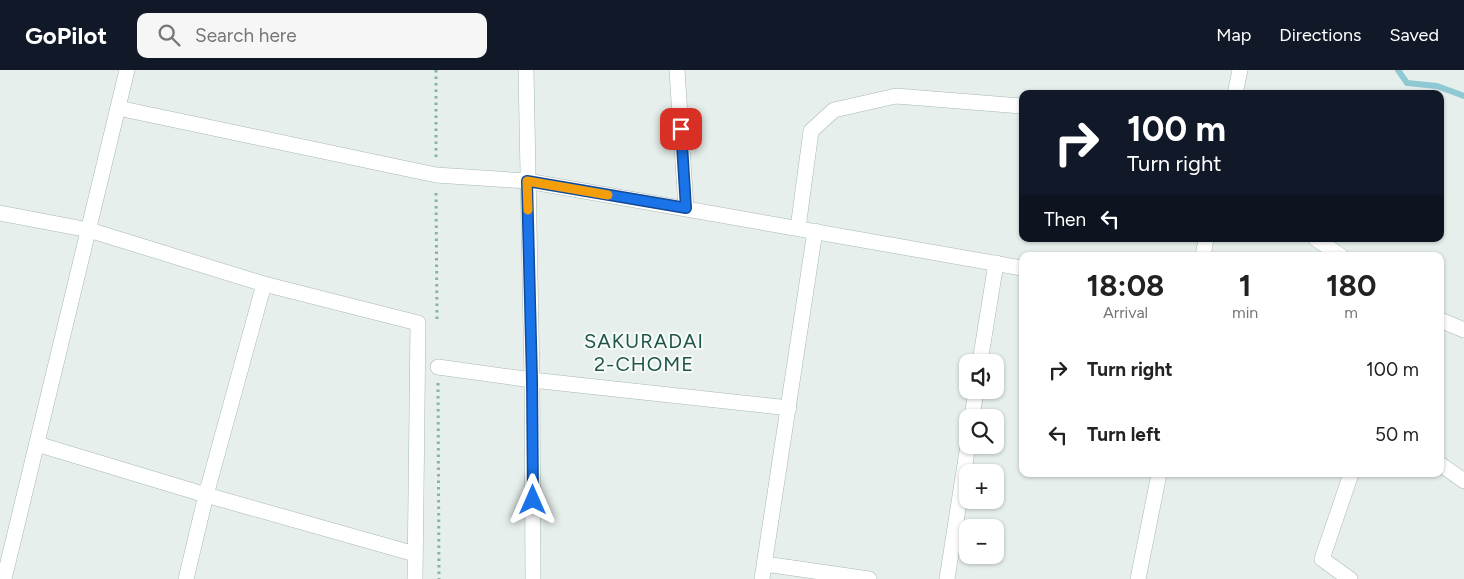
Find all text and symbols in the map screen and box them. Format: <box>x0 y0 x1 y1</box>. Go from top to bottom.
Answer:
search box <box>137 13 487 58</box>
text: GoPilot <box>25 21 107 50</box>
icon: search <box>155 21 183 49</box>
text: Search here <box>195 24 297 47</box>
text: Map <box>1216 24 1251 46</box>
text: Directions <box>1279 24 1361 46</box>
text: Saved <box>1389 24 1439 46</box>
pin <box>660 108 702 150</box>
text: 100 m <box>1127 108 1226 150</box>
icon: right <box>1044 110 1109 175</box>
icon: arrive <box>667 115 695 143</box>
text: Turn right <box>1127 150 1222 177</box>
icon: left <box>1096 205 1124 233</box>
text: Then <box>1044 208 1086 231</box>
text: 18:08 <box>1087 267 1164 304</box>
text: 1 <box>1239 267 1252 304</box>
text: 180 <box>1326 267 1376 304</box>
text: Arrival <box>1103 303 1148 322</box>
text: min <box>1232 303 1258 322</box>
text: m <box>1344 303 1358 322</box>
district label: SAKURADAI 2-CHOME <box>584 329 704 376</box>
map controls <box>959 354 1004 564</box>
button: sound <box>959 354 1004 399</box>
icon: right <box>1044 356 1072 384</box>
text: Turn right <box>1087 358 1173 381</box>
text: 100 m <box>1366 358 1419 381</box>
button: search <box>959 409 1004 454</box>
icon: left <box>1044 421 1072 449</box>
text: Turn left <box>1087 423 1161 446</box>
text: 50 m <box>1375 423 1419 446</box>
button: + <box>959 464 1004 509</box>
position arrow <box>506 473 558 525</box>
button: − <box>959 519 1004 564</box>

